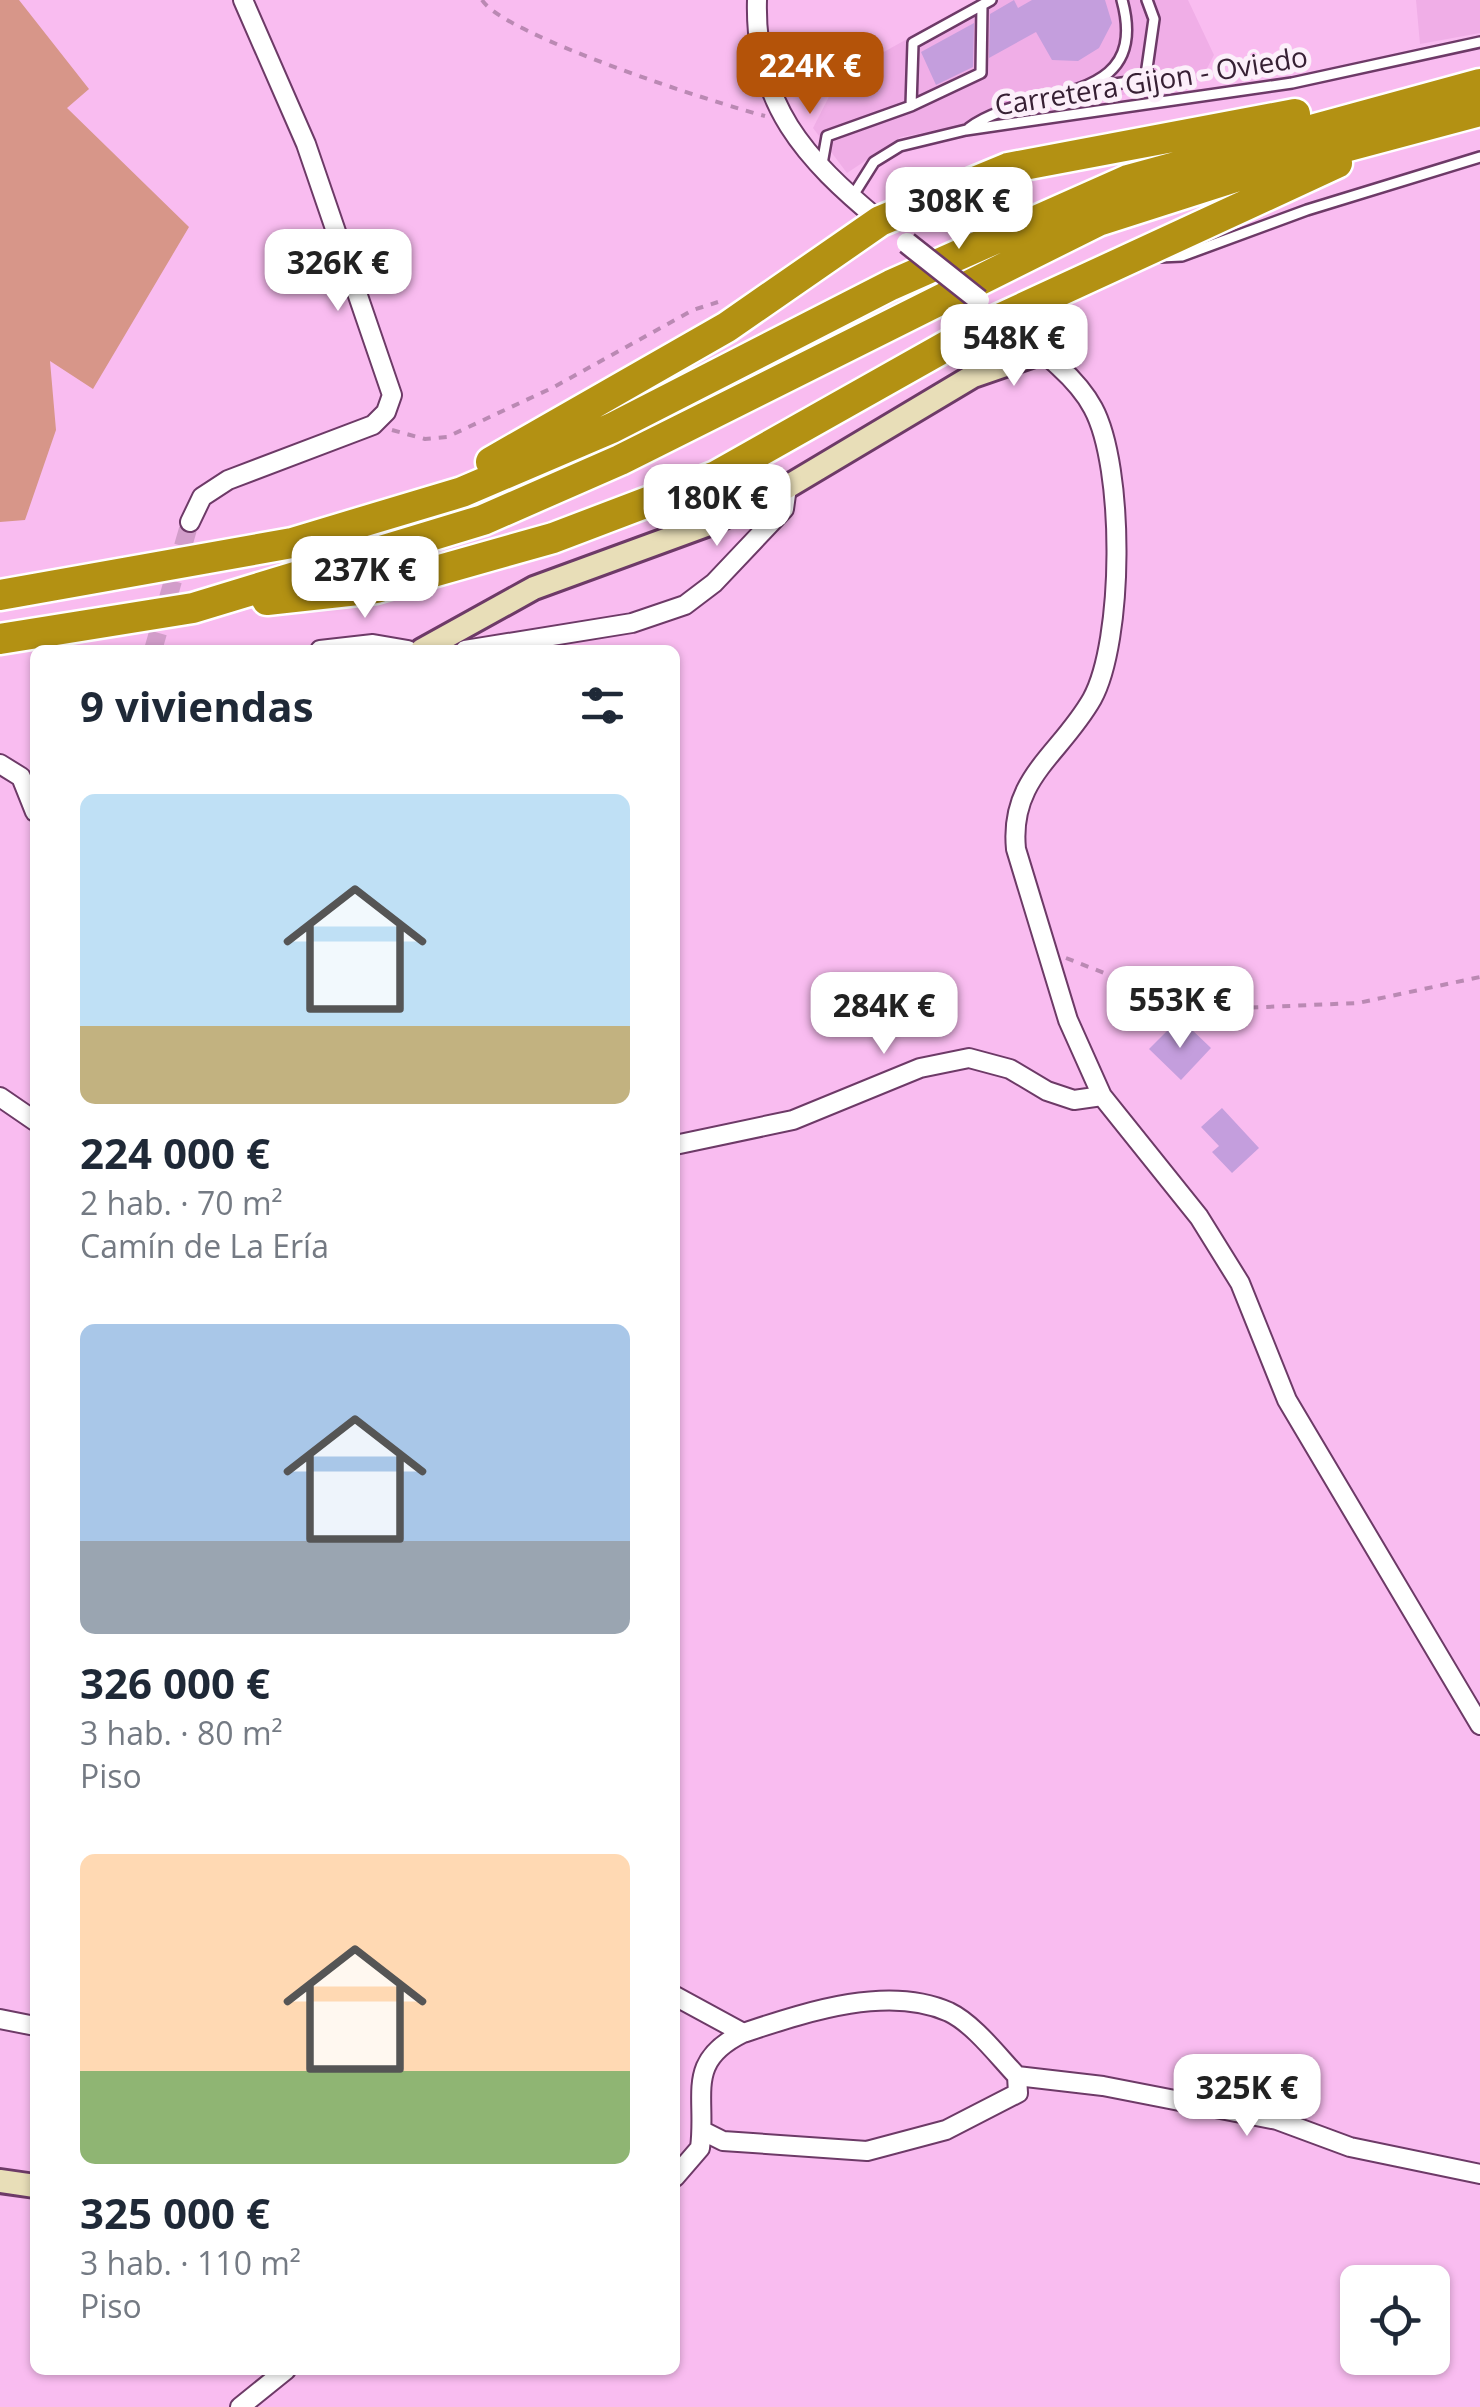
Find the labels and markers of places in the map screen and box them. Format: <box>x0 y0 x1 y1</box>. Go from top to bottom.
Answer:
pin: 224K € <box>729 32 891 117</box>
pin: 308K € <box>878 167 1040 252</box>
pin: 326K € <box>257 229 419 314</box>
pin: 548K € <box>933 304 1095 389</box>
pin: 180K € <box>636 464 798 549</box>
pin: 237K € <box>284 536 446 621</box>
pin: 553K € <box>1099 966 1261 1051</box>
pin: 284K € <box>803 972 965 1057</box>
pin: 325K € <box>1166 2054 1328 2139</box>

